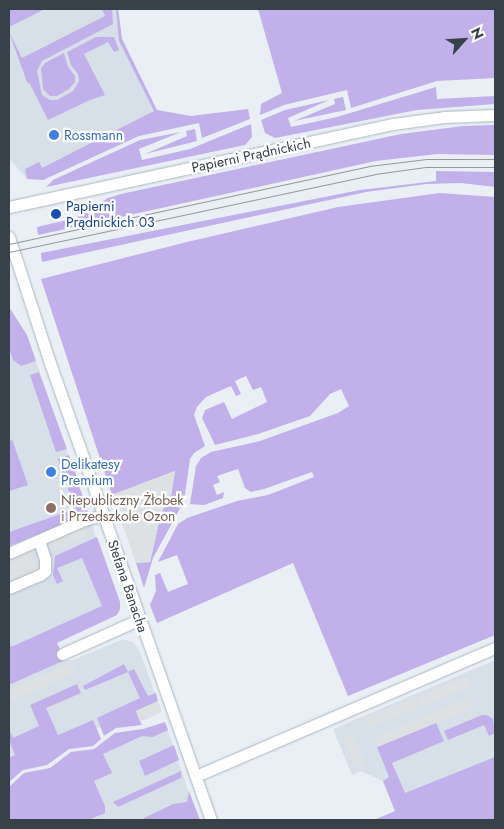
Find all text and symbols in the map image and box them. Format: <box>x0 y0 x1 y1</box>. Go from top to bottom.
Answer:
north arrow <box>439 15 489 65</box>
text: N <box>466 24 489 43</box>
place label: Rossmann <box>64 127 123 143</box>
marker: Rossmann <box>48 129 60 141</box>
street label: Papierni Prądnickich <box>190 134 312 176</box>
place label: Papierni Prądnickich 03 <box>66 198 155 230</box>
marker: Papierni Prądnickich 03 <box>50 208 62 220</box>
place label: Delikatesy Premium <box>61 456 120 488</box>
marker: Delikatesy Premium <box>45 466 57 478</box>
place label: Niepubliczny Żłobek i Przedszkole Ozon <box>61 492 183 524</box>
marker: Niepubliczny Żłobek i Przedszkole Ozon <box>45 502 57 514</box>
street label: Stefana Banacha <box>104 538 152 634</box>

